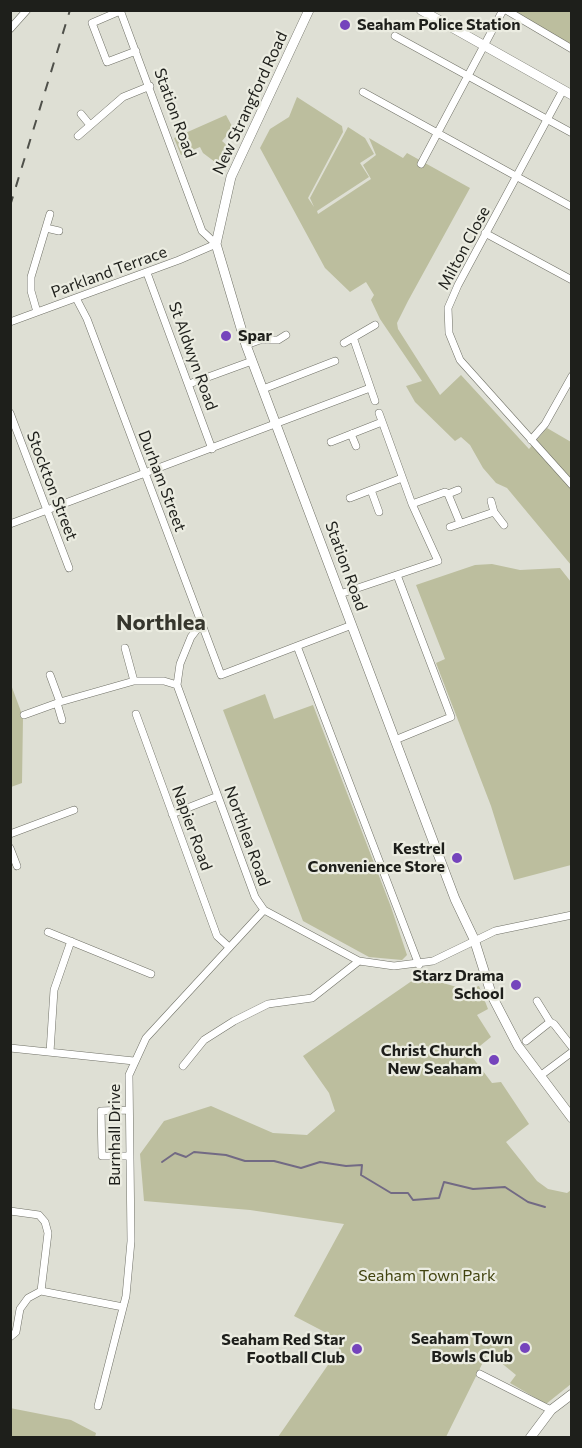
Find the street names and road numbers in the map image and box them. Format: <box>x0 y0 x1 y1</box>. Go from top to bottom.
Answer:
street label: New Strangford Road <box>208 28 292 178</box>
street label: Station Road <box>150 66 200 160</box>
street label: Milton Close <box>434 203 494 293</box>
street label: Parkland Terrace <box>48 242 170 302</box>
street label: St Aldwyn Road <box>165 299 221 413</box>
street label: Durham Street <box>134 428 190 534</box>
street label: Stockton Street <box>22 429 82 543</box>
street label: Station Road <box>321 519 371 613</box>
street label: Napier Road <box>168 783 216 873</box>
street label: Northlea Road <box>220 783 274 889</box>
street label: Burnhall Drive <box>105 1084 125 1186</box>

